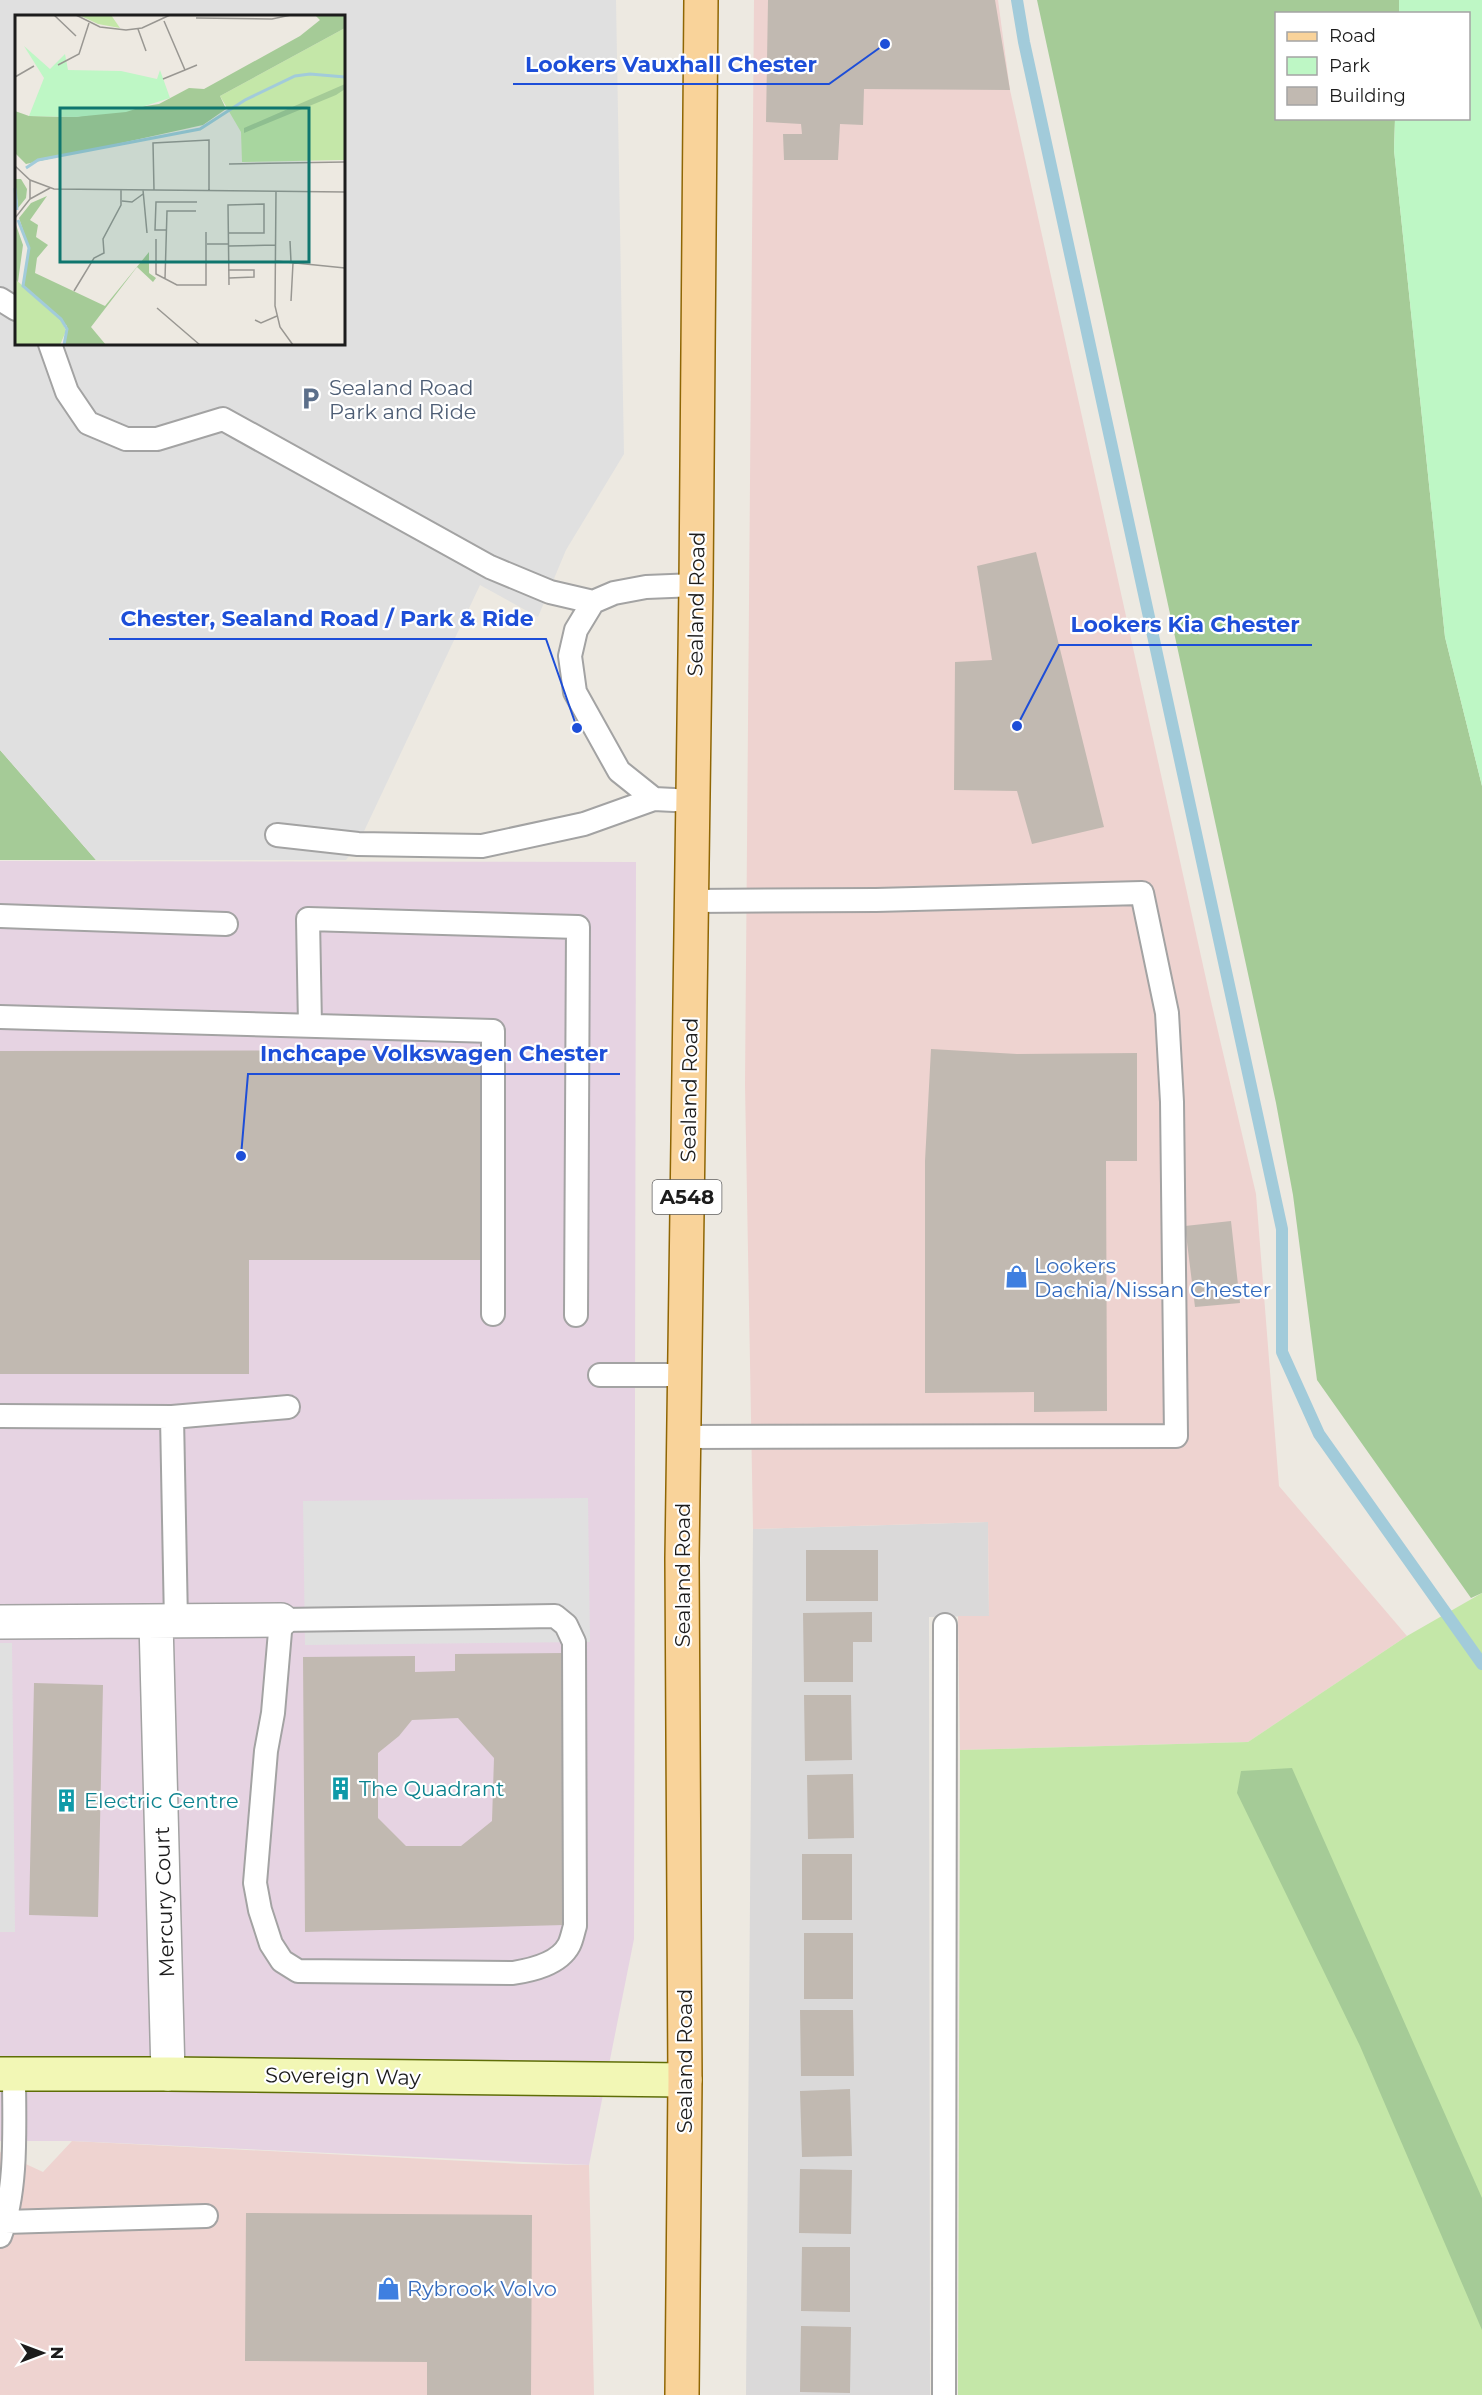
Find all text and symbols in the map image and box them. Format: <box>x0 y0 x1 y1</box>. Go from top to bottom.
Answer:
legend <box>1275 12 1470 120</box>
inset map <box>15 15 345 345</box>
text: Road <box>1329 25 1376 47</box>
callout: Lookers Vauxhall Chester <box>513 44 829 84</box>
text: Lookers Vauxhall Chester <box>525 51 817 78</box>
text: Park <box>1329 55 1370 77</box>
text: Building <box>1329 85 1406 107</box>
place label: Sealand Road Park and Ride <box>329 375 477 424</box>
parking icon: Sealand Road Park and Ride <box>298 386 324 412</box>
street label: Sealand Road <box>682 532 710 676</box>
callout: Chester, Sealand Road / Park & Ride <box>109 599 546 639</box>
text: Chester, Sealand Road / Park & Ride <box>120 605 534 632</box>
callout: Lookers Kia Chester <box>1059 605 1312 645</box>
text: Lookers Kia Chester <box>1070 611 1300 638</box>
street label: Sealand Road <box>675 1018 703 1162</box>
callout: Inchcape Volkswagen Chester <box>248 1034 620 1074</box>
text: Inchcape Volkswagen Chester <box>260 1040 608 1067</box>
road number: A548 <box>652 1180 722 1214</box>
place label: Lookers Dachia/Nissan Chester <box>1034 1253 1271 1302</box>
shop icon: Lookers Dachia/Nissan Chester <box>1003 1264 1029 1290</box>
street label: Sealand Road <box>670 1503 695 1647</box>
building icon: The Quadrant <box>328 1775 354 1801</box>
place label: The Quadrant <box>359 1776 504 1801</box>
building icon: Electric Centre <box>53 1787 79 1813</box>
place label: Electric Centre <box>84 1788 239 1813</box>
street label: Mercury Court <box>149 1826 179 1978</box>
street label: Sealand Road <box>672 1989 697 2133</box>
street label: Sovereign Way <box>265 2062 422 2090</box>
shop icon: Rybrook Volvo <box>376 2275 402 2301</box>
place label: Rybrook Volvo <box>407 2276 557 2301</box>
north arrow <box>12 2323 72 2383</box>
text: N <box>47 2347 66 2359</box>

